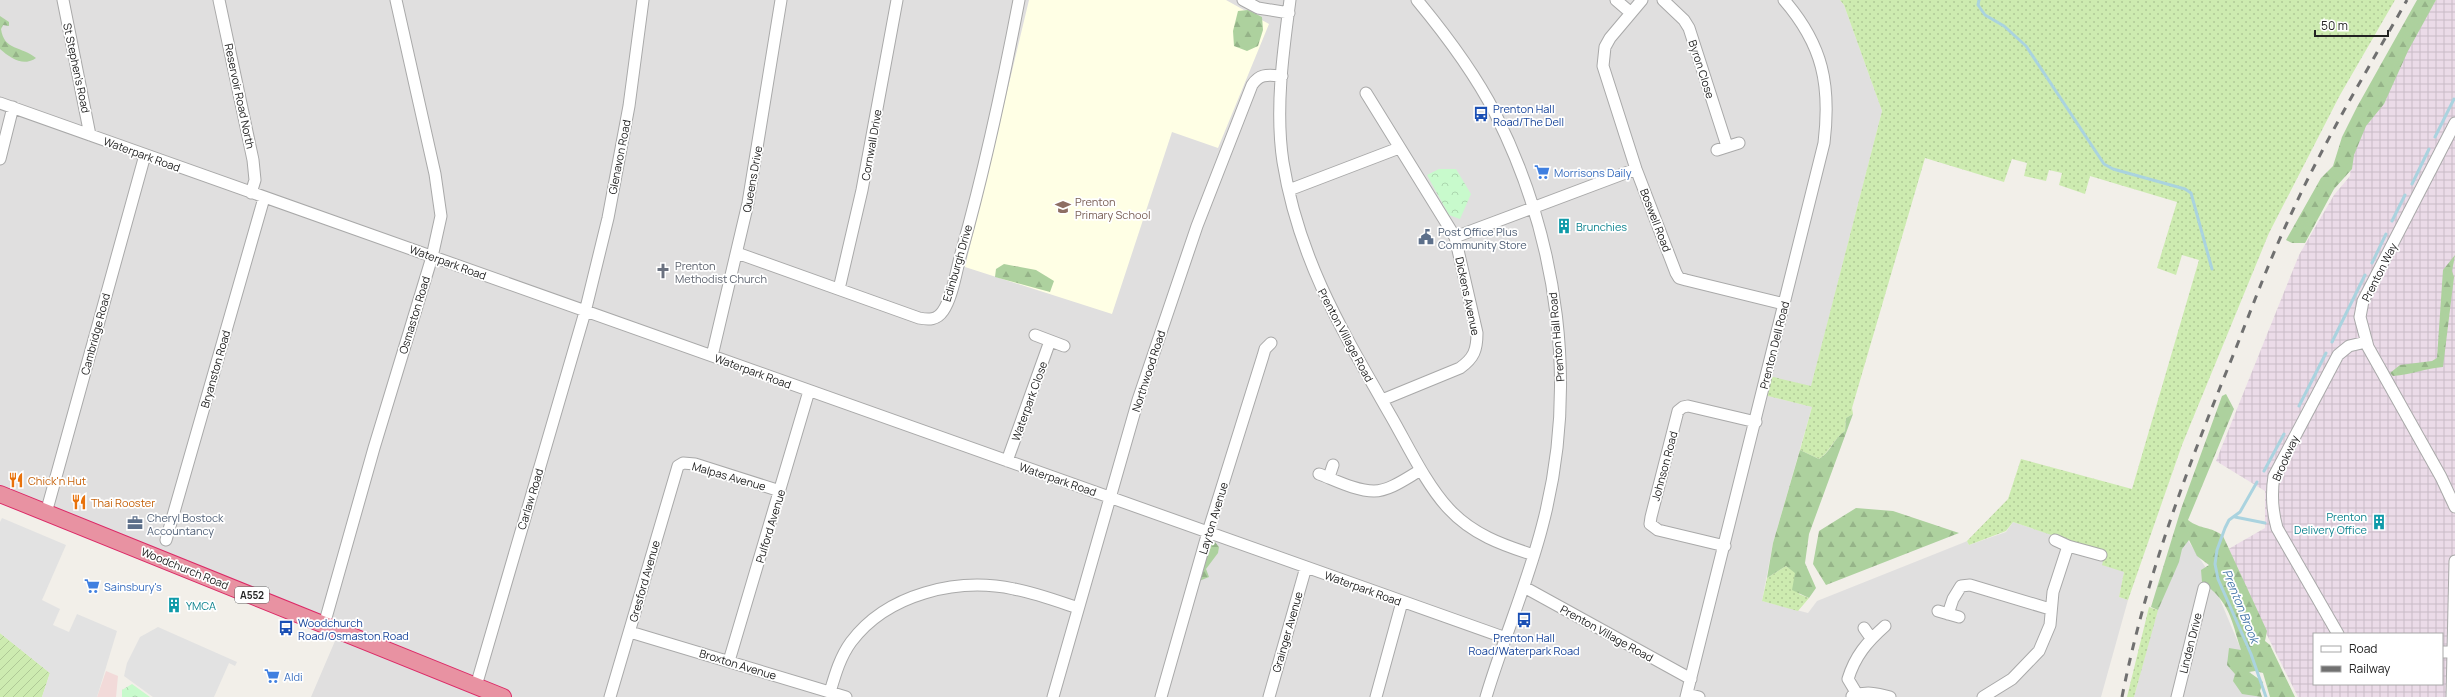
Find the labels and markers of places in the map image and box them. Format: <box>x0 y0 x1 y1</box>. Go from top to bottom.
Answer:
place label: Prenton Hall Road/The Dell <box>1493 101 1564 129</box>
bus stop icon: Prenton Hall Road/The Dell <box>1472 105 1490 123</box>
supermarket icon: Morrisons Daily <box>1533 163 1551 181</box>
place label: Morrisons Daily <box>1554 165 1632 180</box>
place label: Prenton Primary School <box>1075 194 1151 222</box>
school or university icon: Prenton Primary School <box>1054 198 1072 216</box>
building icon: Brunchies <box>1555 217 1573 235</box>
place label: Brunchies <box>1576 219 1627 234</box>
place label: Post Office Plus Community Store <box>1438 224 1527 252</box>
public building icon: Post Office Plus Community Store <box>1417 228 1435 246</box>
place label: Prenton Methodist Church <box>675 258 767 286</box>
church icon: Prenton Methodist Church <box>654 262 672 280</box>
restaurant icon: Chick'n Hut <box>7 471 25 489</box>
place label: Chick'n Hut <box>28 473 86 488</box>
restaurant icon: Thai Rooster <box>70 493 88 511</box>
place label: Thai Rooster <box>91 495 155 510</box>
place label: Prenton Delivery Office <box>2294 509 2368 537</box>
place label: Cheryl Bostock Accountancy <box>147 510 224 538</box>
building icon: Prenton Delivery Office <box>2370 513 2388 531</box>
office icon: Cheryl Bostock Accountancy <box>126 514 144 532</box>
supermarket icon: Sainsbury's <box>83 577 101 595</box>
place label: Sainsbury's <box>104 579 162 594</box>
building icon: YMCA <box>165 596 183 614</box>
place label: YMCA <box>186 598 216 613</box>
bus stop icon: Prenton Hall Road/Waterpark Road <box>1515 611 1533 629</box>
place label: Woodchurch Road/Osmaston Road <box>298 615 409 643</box>
bus stop icon: Woodchurch Road/Osmaston Road <box>277 619 295 637</box>
place label: Prenton Hall Road/Waterpark Road <box>1468 630 1580 658</box>
supermarket icon: Aldi <box>263 667 281 685</box>
place label: Aldi <box>284 669 303 684</box>

